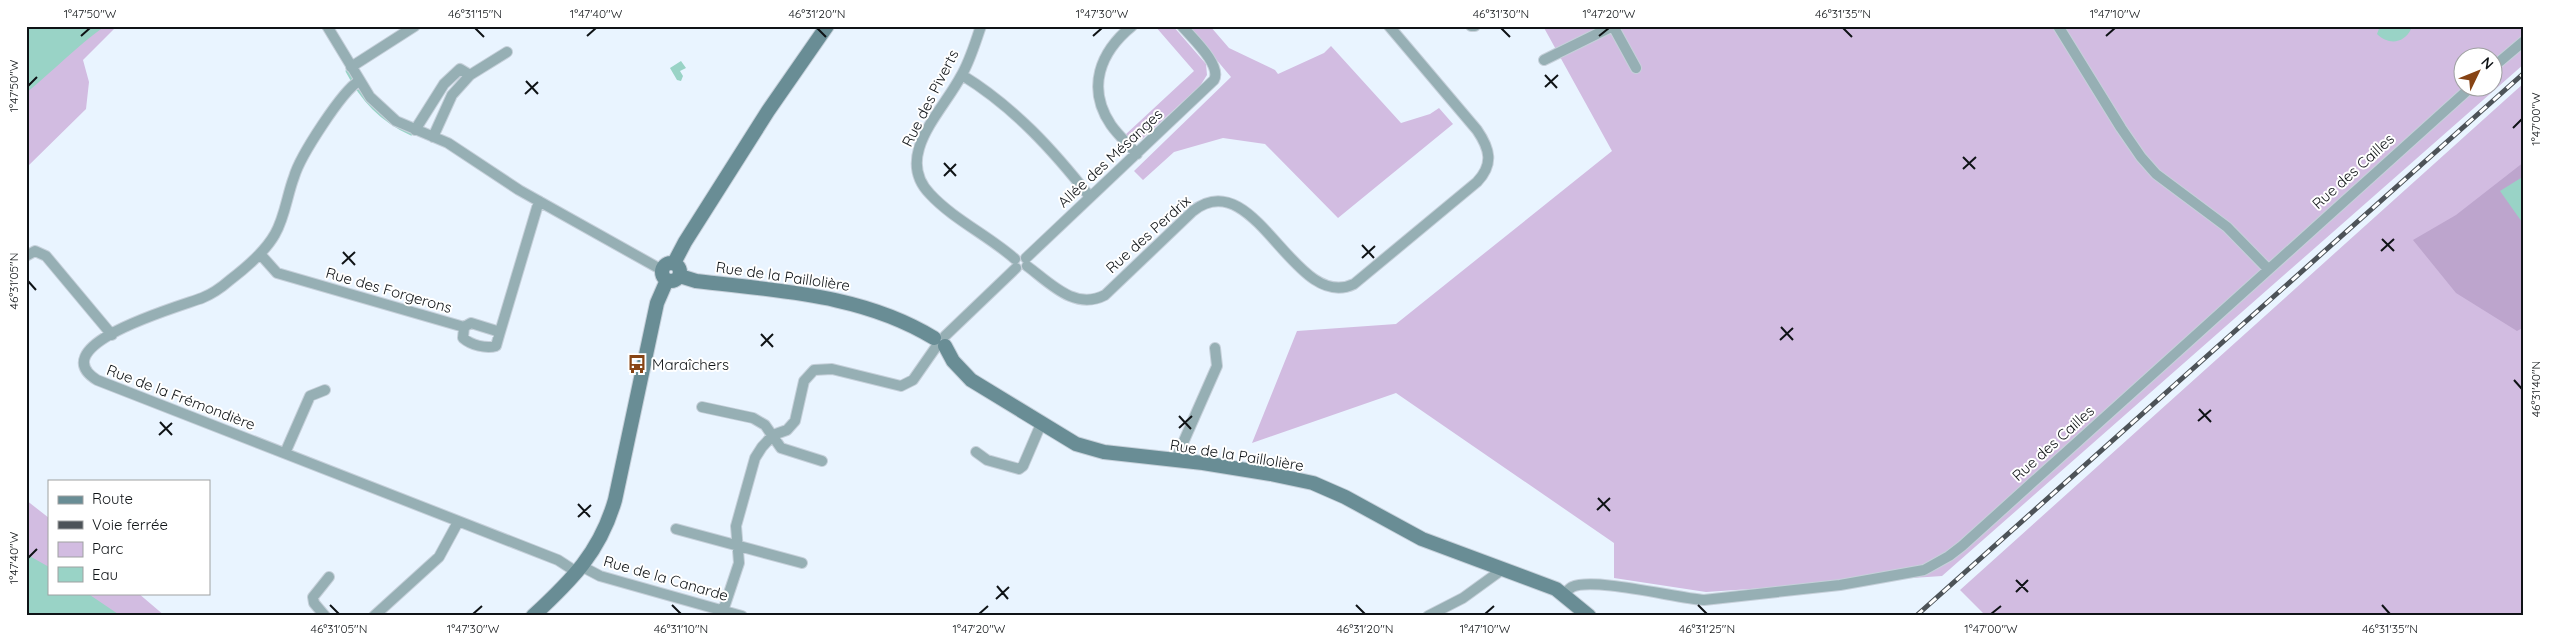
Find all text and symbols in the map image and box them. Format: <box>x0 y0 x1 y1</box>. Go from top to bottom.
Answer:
text: 1°47'50"W <box>64 6 117 21</box>
text: 46°31'15"N <box>448 6 502 21</box>
text: 1°47'40"W <box>570 6 623 21</box>
text: 46°31'20"N <box>789 6 845 21</box>
text: 1°47'30"W <box>1076 6 1129 21</box>
text: 46°31'30"N <box>1473 6 1529 21</box>
text: 1°47'20"W <box>1583 6 1636 21</box>
text: 46°31'35"N <box>1815 6 1871 21</box>
text: 1°47'10"W <box>2090 6 2141 21</box>
street label: Rue des Piverts <box>897 46 963 150</box>
north arrow <box>2452 48 2502 98</box>
text: N <box>2477 53 2498 73</box>
text: 1°47'50"W <box>6 59 21 112</box>
text: 1°47'00"W <box>2528 92 2543 146</box>
street label: Allée des Mésanges <box>1054 104 1166 212</box>
street label: Rue des Cailles <box>2308 129 2398 213</box>
street label: Rue des Perdrix <box>1102 191 1194 277</box>
text: 46°31'05"N <box>6 253 21 309</box>
street label: Rue de la Paillolière <box>715 257 851 295</box>
street label: Rue des Forgerons <box>324 263 454 317</box>
bus stop icon: Maraîchers <box>626 353 648 375</box>
place label: Maraîchers <box>652 355 729 374</box>
street label: Rue de la Frémondière <box>104 360 258 434</box>
text: 46°31'40"N <box>2528 361 2543 417</box>
street label: Rue des Cailles <box>2008 401 2098 485</box>
street label: Rue de la Paillolière <box>1169 435 1305 475</box>
legend <box>48 480 210 594</box>
text: Route <box>92 489 133 508</box>
text: Voie ferrée <box>92 515 168 534</box>
text: 1°47'40"W <box>6 531 21 584</box>
text: Parc <box>92 539 123 558</box>
street label: Rue de la Canarde <box>601 551 731 605</box>
text: Eau <box>92 565 118 584</box>
text: 46°31'05"N <box>311 621 367 636</box>
text: 1°47'30"W <box>447 621 500 636</box>
text: 46°31'10"N <box>654 621 708 636</box>
text: 1°47'20"W <box>953 621 1006 636</box>
text: 46°31'20"N <box>1337 621 1393 636</box>
text: 1°47'10"W <box>1460 621 1511 636</box>
text: 46°31'25"N <box>1679 621 1735 636</box>
text: 1°47'00"W <box>1964 621 2018 636</box>
text: 46°31'35"N <box>2362 621 2418 636</box>

